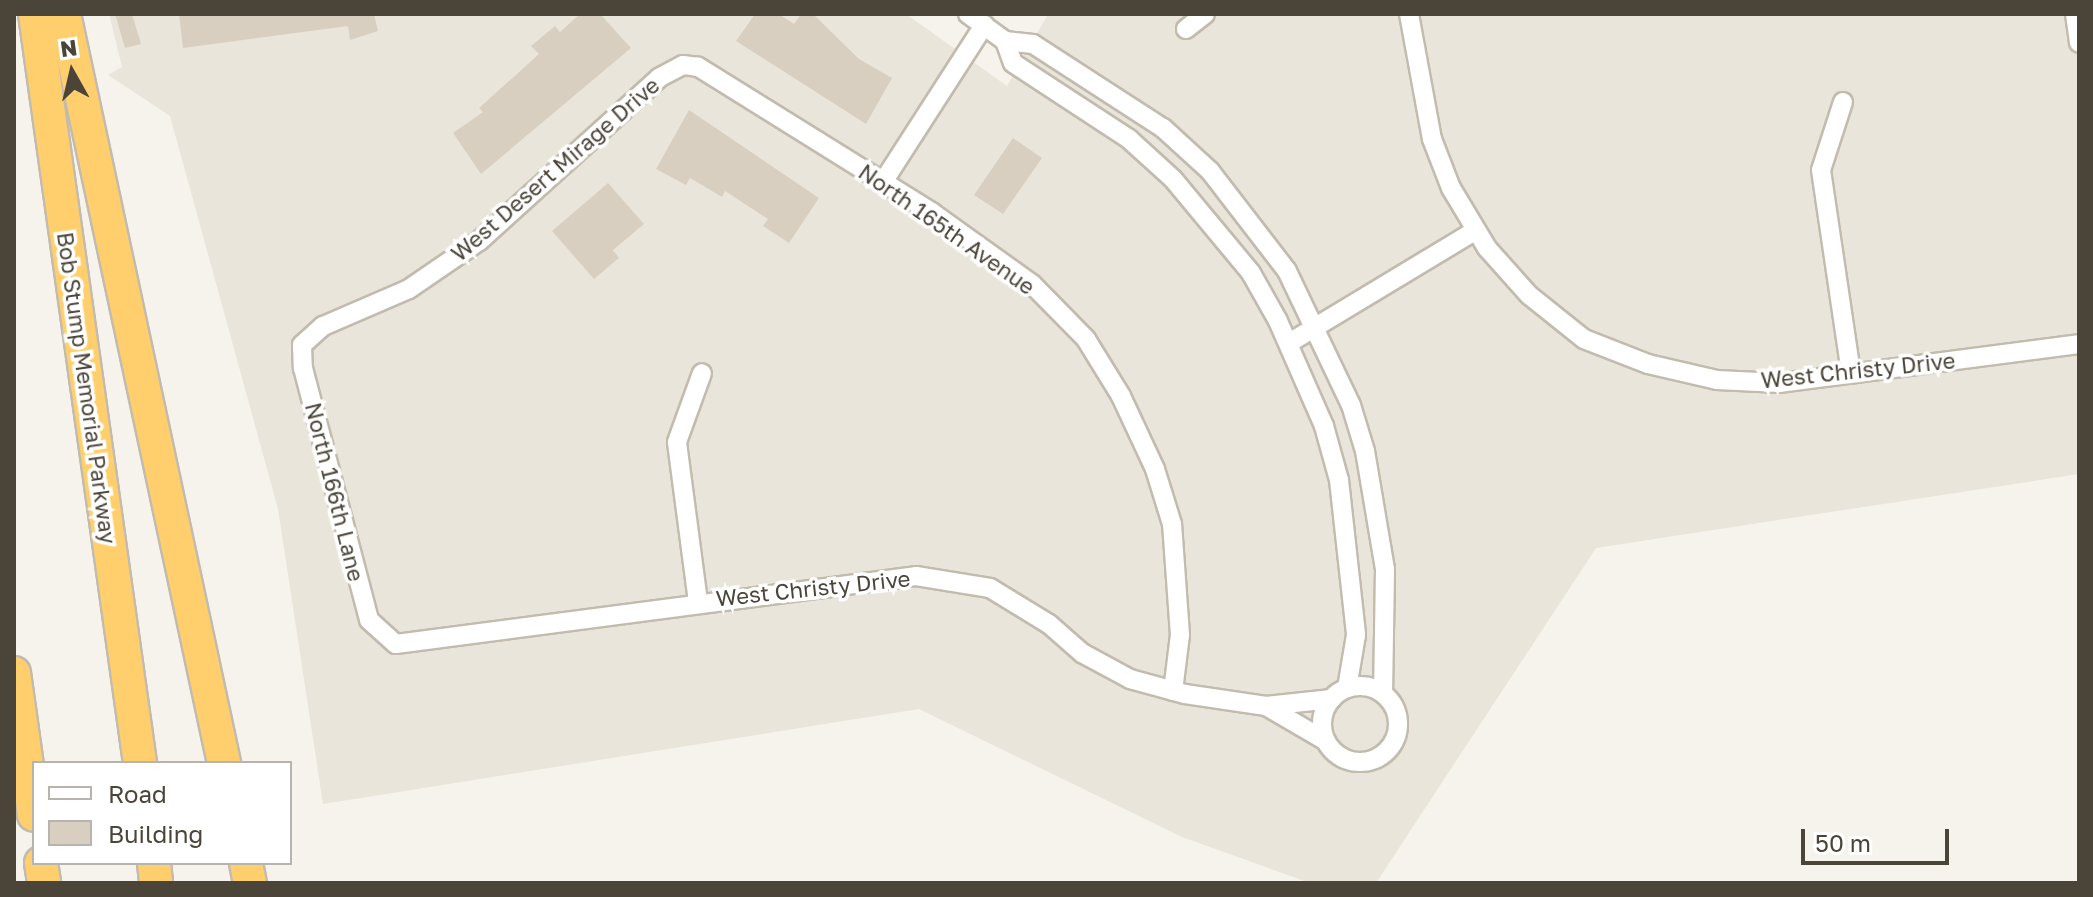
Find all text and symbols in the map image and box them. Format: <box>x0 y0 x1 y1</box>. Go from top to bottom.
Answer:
north arrow <box>32 32 112 112</box>
text: N <box>58 33 79 62</box>
street label: West Desert Mirage Drive <box>446 72 664 266</box>
street label: North 165th Avenue <box>854 158 1040 300</box>
street label: Bob Stump Memorial Parkway <box>52 230 122 546</box>
street label: West Christy Drive <box>1760 347 1956 393</box>
street label: North 166th Lane <box>300 400 370 584</box>
street label: West Christy Drive <box>715 565 911 611</box>
legend <box>32 761 292 865</box>
text: Road <box>108 779 167 808</box>
scale bar <box>1805 813 1953 863</box>
text: Building <box>108 819 203 848</box>
text: 50 m <box>1815 828 1871 857</box>

